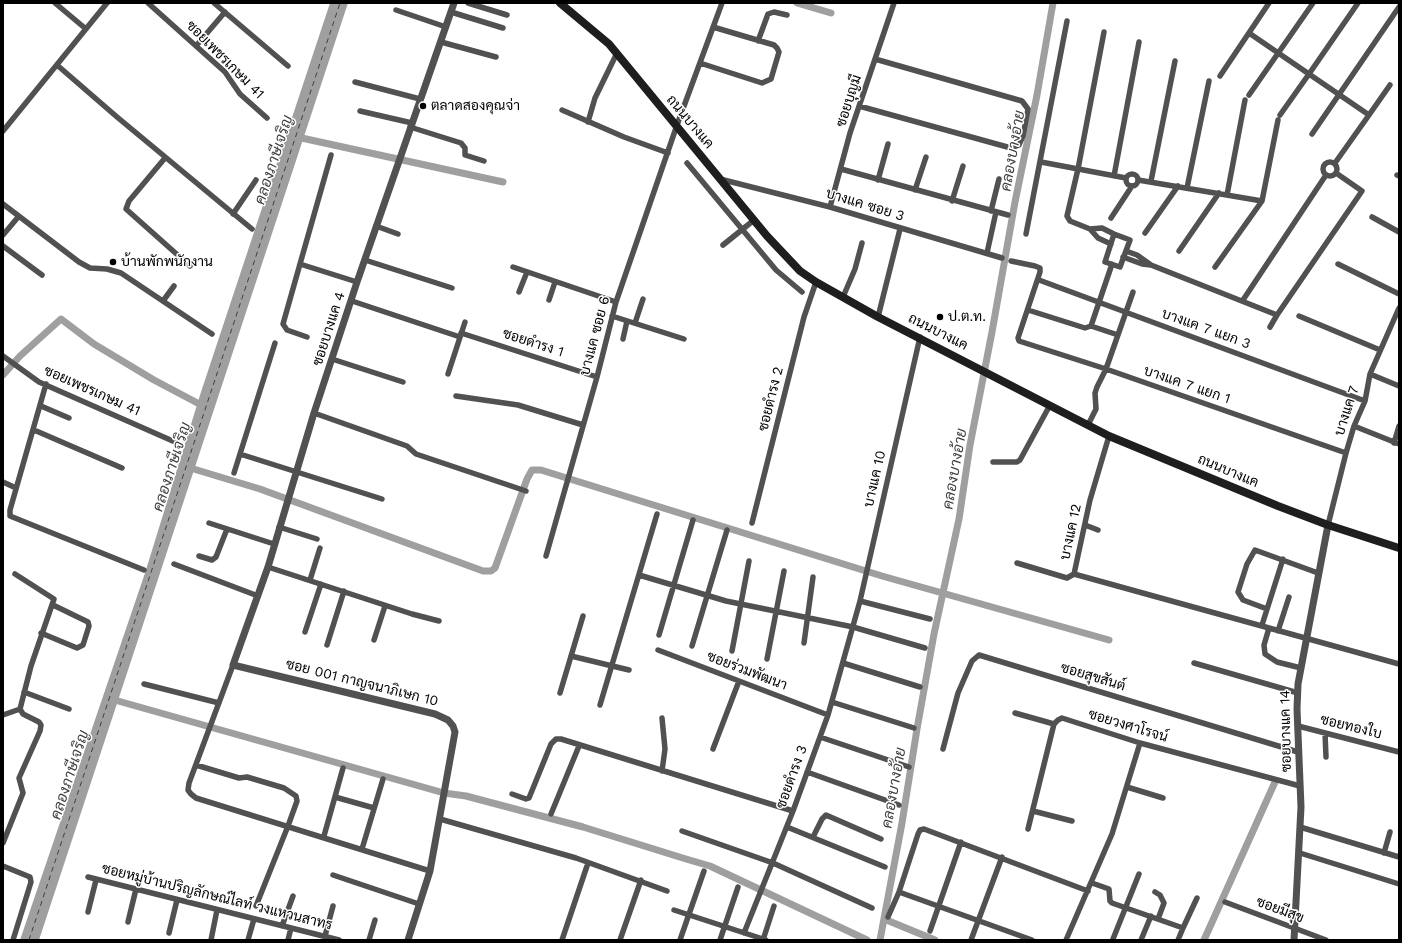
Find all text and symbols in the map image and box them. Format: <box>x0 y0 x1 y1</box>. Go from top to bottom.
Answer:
street label: ซอยเพชรเกษม 41 <box>182 17 268 103</box>
street label: ซอยบุญมี <box>833 73 865 129</box>
street label: ถนนบางแค <box>663 92 717 152</box>
place label: ตลาดสองคุณจ่า <box>431 98 520 114</box>
marker: ตลาดสองคุณจ่า <box>418 101 428 111</box>
water label: คลองบางอ้าย <box>997 109 1029 193</box>
water label: คลองภาษีเจริญ <box>251 113 297 207</box>
street label: บางแค ซอย 3 <box>824 185 906 225</box>
place label: บ้านพักพนักงาน <box>121 254 213 270</box>
marker: บ้านพักพนักงาน <box>108 257 118 267</box>
street label: ซอยบางแค 4 <box>309 290 349 368</box>
street label: บางแค ซอย 6 <box>576 294 614 378</box>
street label: บางแค 7 แยก 3 <box>1159 305 1253 353</box>
place label: ป.ต.ท. <box>948 309 986 325</box>
street label: ถนนบางแค <box>905 310 971 354</box>
marker: ป.ต.ท. <box>935 312 945 322</box>
street label: ซอยดำรง 1 <box>500 325 566 361</box>
street label: ซอยเพชรเกษม 41 <box>41 362 143 420</box>
street label: บางแค 7 แยก 1 <box>1141 362 1233 408</box>
street label: ซอยดำรง 2 <box>755 365 787 433</box>
street label: บางแค 7 <box>1331 384 1363 438</box>
water label: คลองภาษีเจริญ <box>149 420 195 514</box>
water label: คลองบางอ้าย <box>939 427 971 511</box>
street label: บางแค 10 <box>860 449 890 509</box>
street label: ถนนบางแค <box>1195 451 1261 491</box>
street label: บางแค 12 <box>1057 502 1085 562</box>
street label: ซอยร่วมพัฒนา <box>704 648 790 694</box>
street label: ซอย 001 กาญจนาภิเษก 10 <box>284 656 440 710</box>
street label: ซอยสุขสันต์ <box>1059 659 1127 695</box>
street label: ซอยบางแค 14 <box>1277 690 1295 772</box>
street label: ซอยวงศาโรจน์ <box>1086 706 1170 746</box>
street label: ซอยทองใบ <box>1318 711 1384 743</box>
water label: คลองภาษีเจริญ <box>47 728 93 822</box>
street label: ซอยดำรง 3 <box>773 743 811 811</box>
water label: คลองบางอ้าย <box>878 746 910 830</box>
street label: ซอยหมู่บ้านปริญลักษณ์ไลท์ วงแหวนสาทร <box>100 860 334 934</box>
street label: ซอยมีสุข <box>1254 893 1306 927</box>

